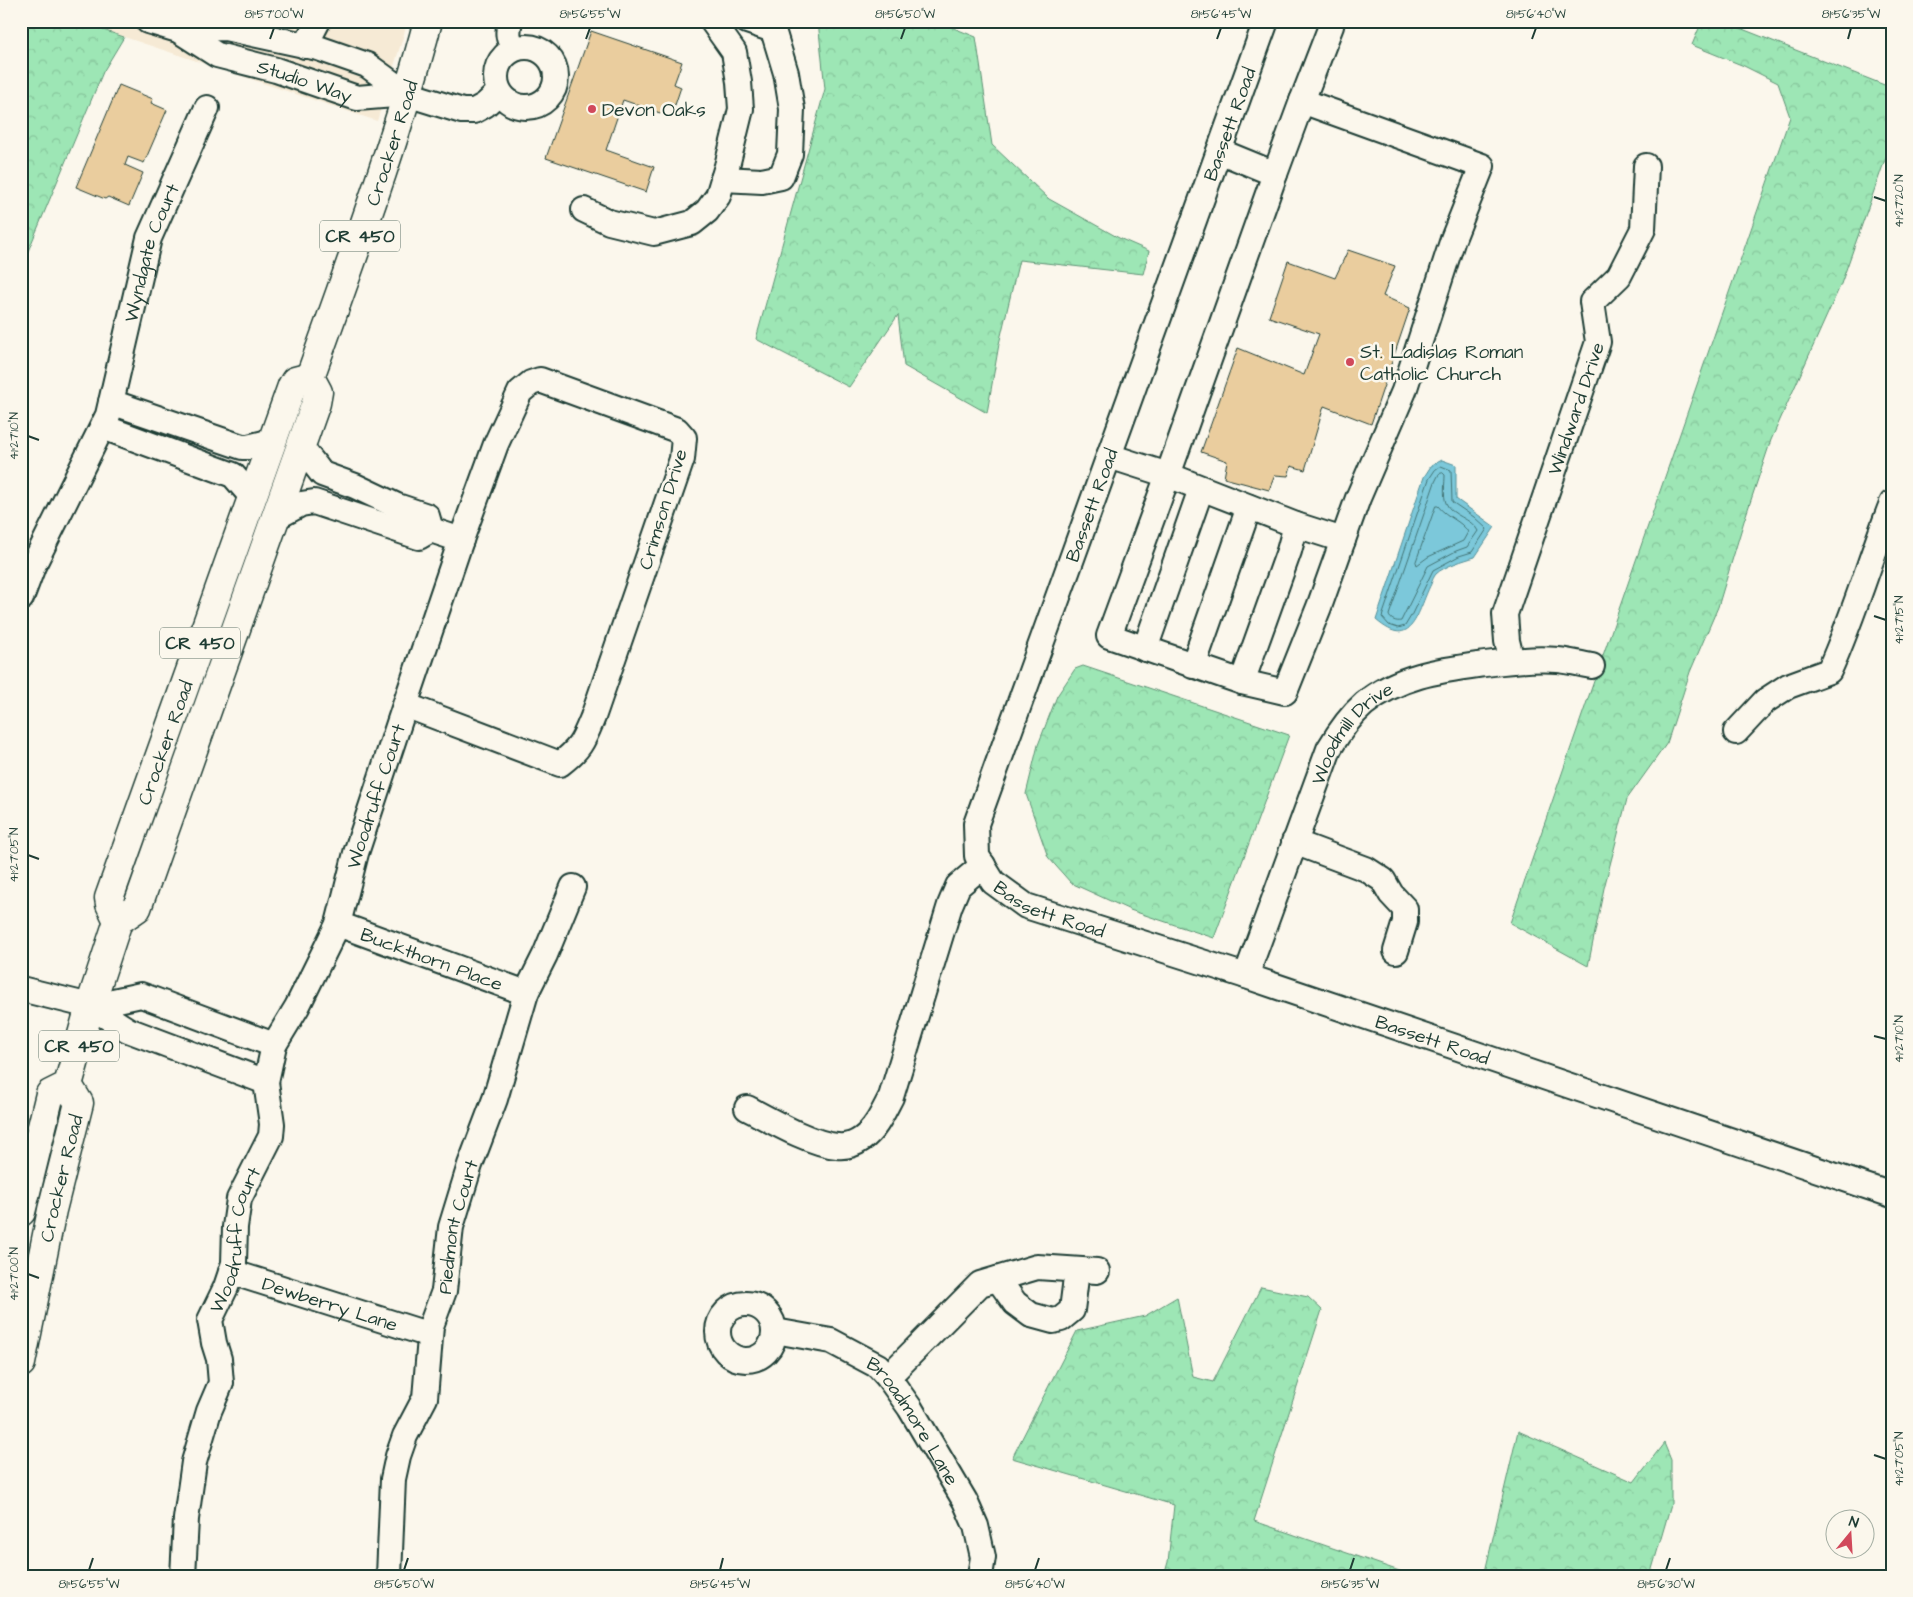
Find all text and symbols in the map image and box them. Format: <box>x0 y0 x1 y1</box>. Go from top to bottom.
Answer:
text: 81°57'00"W <box>244 6 304 23</box>
text: 81°56'55"W <box>559 6 621 23</box>
text: 81°56'50"W <box>875 6 936 23</box>
text: 81°56'45"W <box>1191 6 1252 23</box>
text: 81°56'40"W <box>1506 6 1567 23</box>
text: 81°56'35"W <box>1822 6 1881 23</box>
street label: Studio Way <box>254 54 356 111</box>
street label: Bassett Road <box>1197 64 1264 185</box>
street label: Crocker Road <box>360 77 426 210</box>
place label: Devon Oaks <box>602 97 706 124</box>
marker: Devon Oaks <box>586 103 598 115</box>
text: 41°27'20"N <box>1891 174 1908 228</box>
street label: Wyndgate Court <box>118 179 187 325</box>
road number: CR 450 <box>320 220 400 252</box>
place label: St. Ladislas Roman Catholic Church <box>1360 339 1523 388</box>
street label: Windward Drive <box>1542 339 1612 479</box>
marker: St. Ladislas Roman Catholic Church <box>1344 356 1356 368</box>
text: 41°27'10"N <box>6 412 23 460</box>
street label: Bassett Road <box>1059 445 1126 566</box>
street label: Crimson Drive <box>632 446 695 573</box>
text: 41°27'15"N <box>1891 595 1908 644</box>
road number: CR 450 <box>160 628 240 658</box>
street label: Woodmill Drive <box>1305 676 1398 789</box>
street label: Crocker Road <box>131 677 201 809</box>
street label: Woodruff Court <box>341 720 413 872</box>
text: 41°27'05"N <box>6 827 23 882</box>
street label: Bassett Road <box>987 875 1108 945</box>
street label: Buckthorn Place <box>357 921 506 998</box>
street label: Bassett Road <box>1371 1009 1493 1073</box>
text: 41°27'10"N <box>1891 1015 1908 1063</box>
road number: CR 450 <box>39 1030 119 1062</box>
street label: Crocker Road <box>34 1112 91 1245</box>
street label: Piedmont Court <box>432 1156 486 1296</box>
street label: Woodruff Court <box>204 1162 268 1318</box>
text: 41°27'00"N <box>6 1247 23 1301</box>
street label: Dewberry Lane <box>259 1271 401 1339</box>
street label: Broadmore Lane <box>862 1351 965 1491</box>
text: 41°27'05"N <box>1891 1431 1908 1486</box>
north arrow <box>1826 1510 1876 1560</box>
text: N <box>1846 1512 1861 1534</box>
text: 81°56'55"W <box>58 1576 120 1593</box>
text: 81°56'50"W <box>374 1576 435 1593</box>
text: 81°56'45"W <box>690 1576 751 1593</box>
text: 81°56'40"W <box>1005 1576 1066 1593</box>
text: 81°56'35"W <box>1321 1576 1380 1593</box>
text: 81°56'30"W <box>1637 1576 1696 1593</box>

